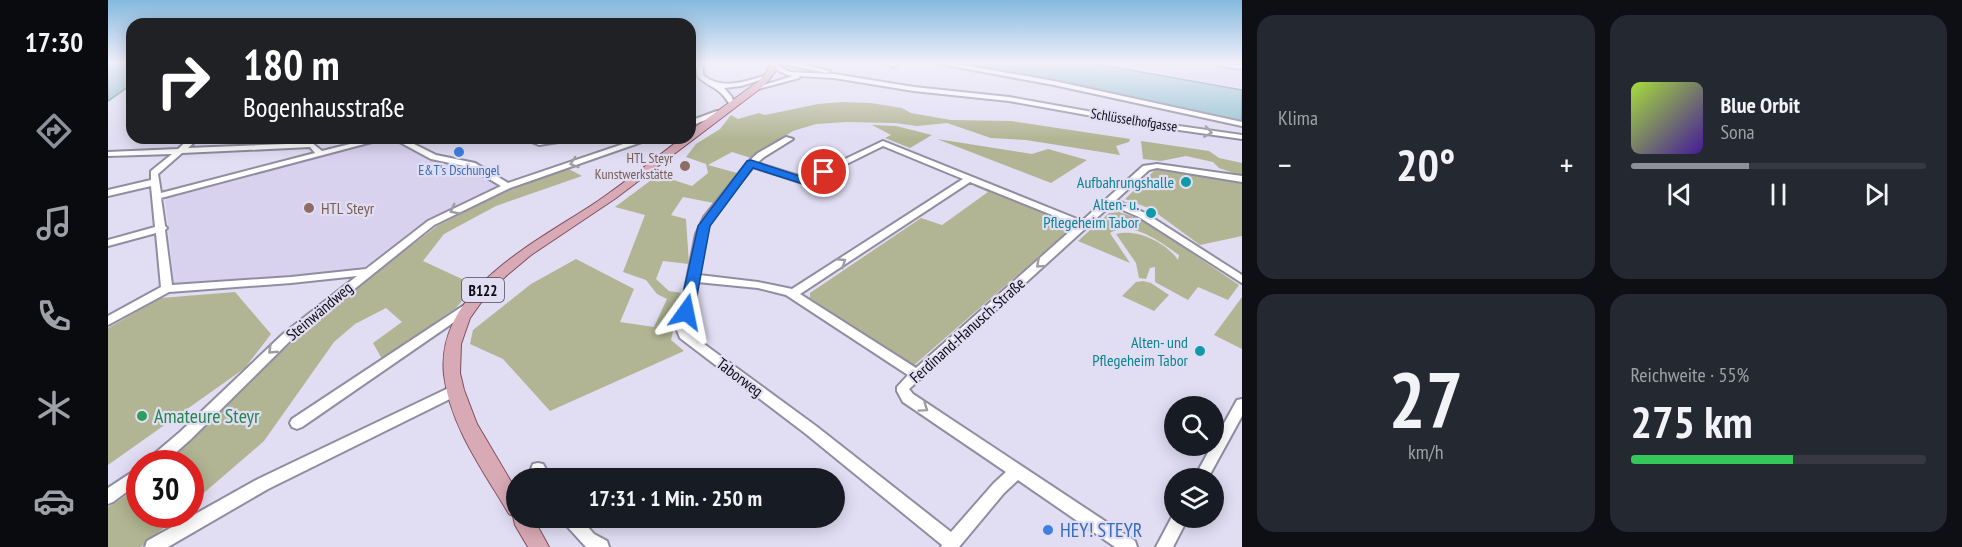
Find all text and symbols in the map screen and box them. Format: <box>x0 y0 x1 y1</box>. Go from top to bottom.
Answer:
text: 17:30 <box>25 25 83 59</box>
text: 180 m <box>243 37 340 92</box>
icon: right <box>144 42 222 120</box>
text: Bogenhausstraße <box>243 90 405 124</box>
text: Blue Orbit <box>1721 91 1800 119</box>
street label: Schlüsselhofgasse <box>1089 104 1179 136</box>
text: Klima <box>1278 105 1318 131</box>
icon: directions <box>33 110 75 152</box>
text: Sona <box>1721 119 1754 145</box>
one-way arrow <box>1203 125 1212 137</box>
text: 20° <box>1396 135 1455 193</box>
text: − <box>1278 143 1292 186</box>
text: + <box>1560 143 1574 186</box>
marker: E&T's Dschungel <box>452 145 466 159</box>
pin <box>798 146 849 197</box>
place label: HTL Steyr Kunstwerkstätte <box>595 149 673 183</box>
icon: arrive <box>807 155 840 188</box>
one-way arrow <box>569 156 580 168</box>
marker: HTL Steyr Kunstwerkstätte <box>678 159 692 173</box>
place label: E&T's Dschungel <box>418 161 500 179</box>
place label: Aufbahrungshalle <box>1077 172 1174 192</box>
marker: Aufbahrungshalle <box>1179 175 1193 189</box>
icon: previous <box>1663 178 1696 211</box>
icon: pause <box>1762 178 1795 211</box>
icon: next <box>1860 178 1893 211</box>
place label: Alten- u. Pflegeheim Tabor <box>1043 194 1140 232</box>
place label: HTL Steyr <box>321 198 375 218</box>
marker: HTL Steyr <box>302 201 316 215</box>
icon: music <box>33 202 75 244</box>
one-way arrow <box>449 203 460 214</box>
marker: Alten- u. Pflegeheim Tabor <box>1144 206 1158 220</box>
one-way arrow <box>1037 257 1047 268</box>
one-way arrow <box>836 258 847 269</box>
street label: Ferdinand-Hanusch-Straße <box>905 273 1029 387</box>
street label: Steinwändweg <box>282 277 356 345</box>
road number: B122 <box>462 278 504 302</box>
position arrow <box>654 280 718 344</box>
icon: phone <box>33 295 75 337</box>
place label: Alten- und Pflegeheim Tabor <box>1092 332 1189 370</box>
one-way arrow <box>269 343 279 354</box>
marker: Alten- und Pflegeheim Tabor <box>1193 344 1207 358</box>
text: 27 <box>1388 349 1463 450</box>
street label: Taborweg <box>713 353 767 401</box>
text: Reichweite · 55% <box>1631 362 1749 388</box>
icon: climate <box>33 387 75 429</box>
text: 275 km <box>1631 392 1753 450</box>
map controls <box>1164 396 1224 528</box>
button: search <box>1164 396 1224 456</box>
one-way arrow <box>917 401 928 412</box>
place label: Amateure Steyr <box>154 403 260 429</box>
marker: Amateure Steyr <box>135 409 149 423</box>
text: km/h <box>1408 439 1443 465</box>
speed limit sign: 30 <box>126 450 204 528</box>
button: layers <box>1164 468 1224 528</box>
icon: car <box>33 480 75 522</box>
text: 17:31 · 1 Min. · 250 m <box>589 484 762 512</box>
place label: HEY! STEYR <box>1060 517 1143 543</box>
marker: HEY! STEYR <box>1041 523 1055 537</box>

